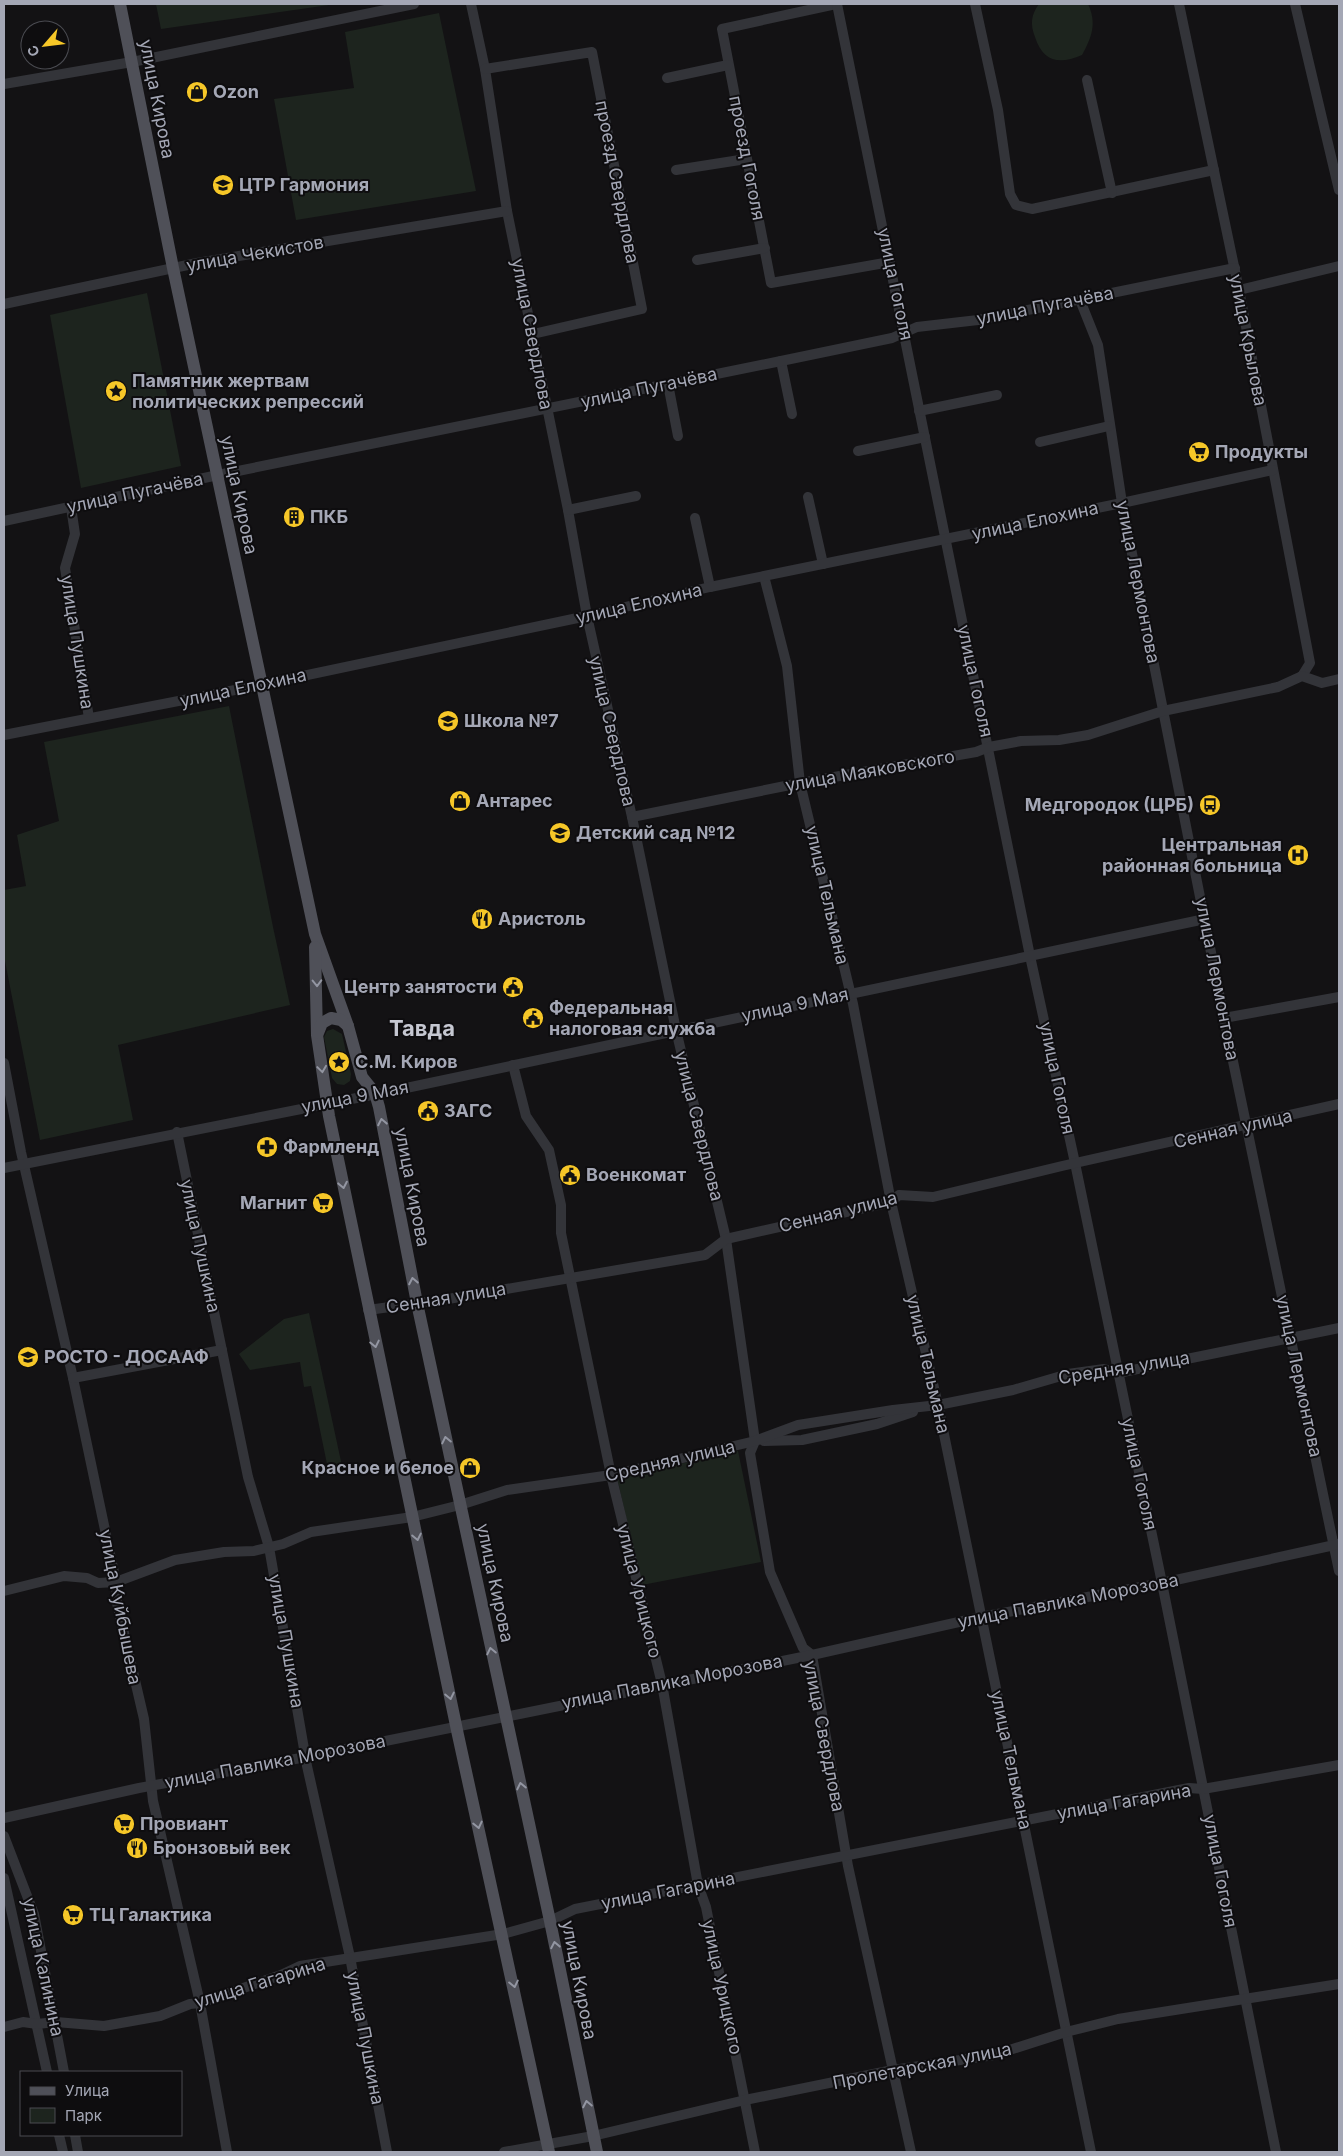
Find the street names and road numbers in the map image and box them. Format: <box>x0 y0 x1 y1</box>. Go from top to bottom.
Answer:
street label: улица Кирова <box>136 37 179 160</box>
street label: проезд Гоголя <box>725 94 770 222</box>
street label: проезд Свердлова <box>591 99 644 265</box>
street label: улица Гоголя <box>873 226 918 342</box>
street label: улица Чекистов <box>185 231 325 276</box>
street label: улица Свердлова <box>508 256 557 411</box>
street label: улица Крылова <box>1225 272 1272 408</box>
street label: улица Пугачёва <box>975 282 1115 329</box>
street label: улица Пугачёва <box>579 363 719 412</box>
street label: улица Кирова <box>217 434 262 556</box>
street label: улица Пугачёва <box>65 468 205 517</box>
street label: улица Елохина <box>970 497 1100 544</box>
street label: улица Лермонтова <box>1112 499 1165 665</box>
street label: улица Пушкина <box>57 573 98 711</box>
street label: улица Елохина <box>574 579 704 628</box>
street label: улица Гоголя <box>953 623 998 739</box>
street label: улица Свердлова <box>585 654 640 808</box>
street label: улица Елохина <box>178 664 308 711</box>
street label: улица Маяковского <box>784 745 956 796</box>
street label: улица Тельмана <box>801 823 854 966</box>
street label: улица Лермонтова <box>1191 896 1244 1062</box>
street label: улица 9 Мая <box>740 983 850 1026</box>
street label: улица Гоголя <box>1035 1020 1080 1136</box>
street label: улица Свердлова <box>671 1049 728 1203</box>
street label: улица 9 Мая <box>300 1076 410 1117</box>
street label: Сенная улица <box>1171 1105 1294 1152</box>
street label: улица Кирова <box>391 1125 434 1248</box>
street label: улица Пушкина <box>176 1177 225 1314</box>
street label: Сенная улица <box>777 1187 899 1236</box>
street label: Сенная улица <box>384 1278 507 1317</box>
street label: улица Тельмана <box>902 1292 955 1435</box>
street label: улица Лермонтова <box>1272 1293 1327 1459</box>
street label: Средняя улица <box>1057 1347 1191 1388</box>
street label: улица Гоголя <box>1117 1416 1162 1532</box>
street label: Средняя улица <box>603 1435 737 1486</box>
street label: улица Кирова <box>473 1522 518 1644</box>
street label: улица Урицкого <box>613 1522 666 1660</box>
street label: улица Куйбышева <box>95 1527 146 1686</box>
street label: улица Павлика Морозова <box>956 1569 1180 1632</box>
street label: улица Пушкина <box>264 1572 309 1710</box>
street label: улица Павлика Морозова <box>560 1650 784 1713</box>
street label: улица Свердлова <box>800 1658 849 1813</box>
street label: улица Тельмана <box>986 1688 1037 1832</box>
street label: улица Павлика Морозова <box>163 1730 387 1793</box>
street label: улица Гагарина <box>1055 1779 1193 1824</box>
street label: улица Гоголя <box>1199 1813 1242 1929</box>
street label: улица Гагарина <box>599 1867 737 1914</box>
street label: улица Калинина <box>19 1896 68 2038</box>
street label: улица Урицкого <box>698 1917 747 2056</box>
street label: улица Кирова <box>558 1918 601 2041</box>
street label: улица Гагарина <box>192 1953 328 2012</box>
street label: улица Пушкина <box>342 1969 389 2107</box>
street label: Пролетарская улица <box>831 2038 1013 2093</box>

